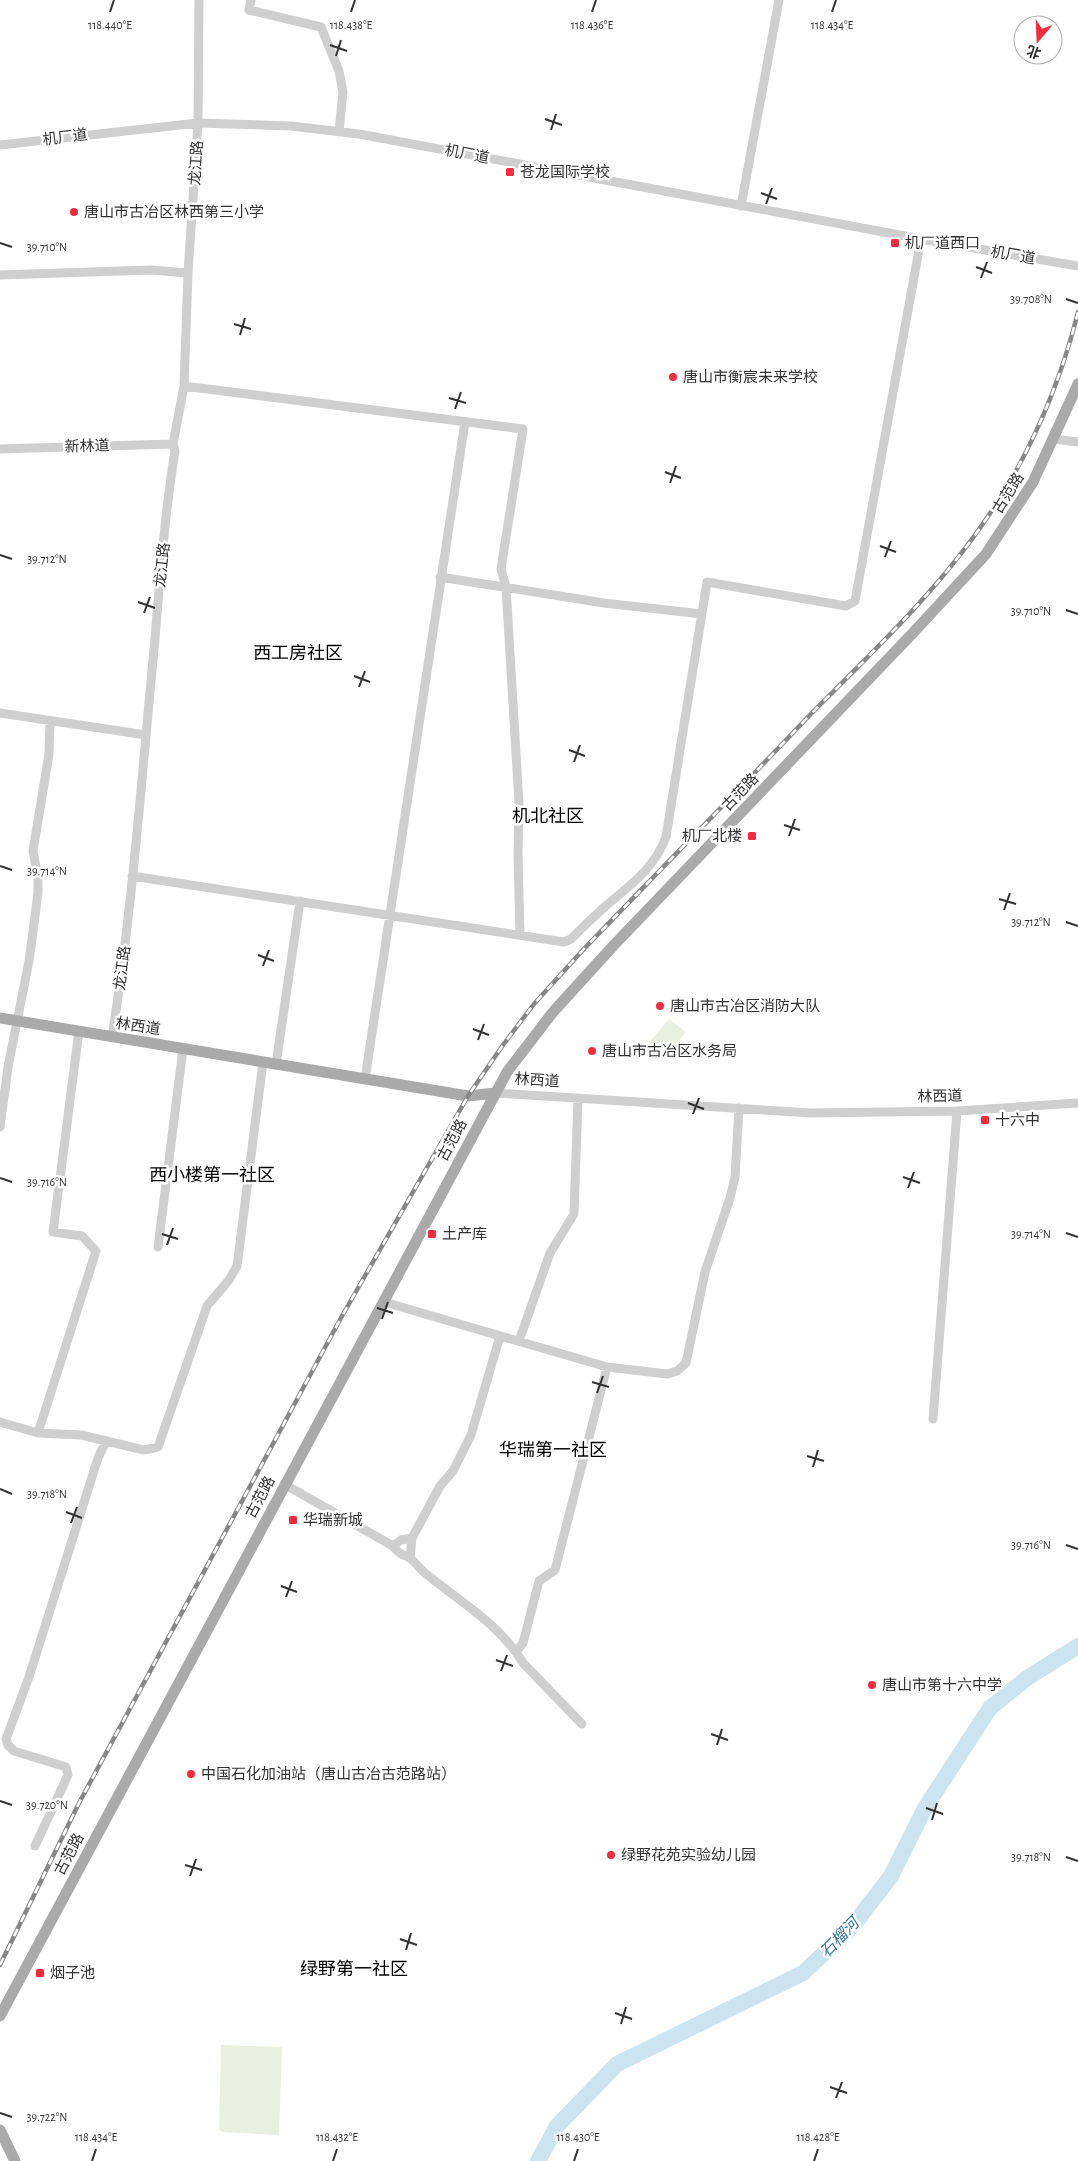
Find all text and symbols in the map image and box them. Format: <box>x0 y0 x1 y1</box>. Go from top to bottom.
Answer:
north arrow <box>1013 15 1063 65</box>
text: 118.440°E <box>88 19 132 31</box>
text: 118.438°E <box>330 19 372 31</box>
text: 118.436°E <box>571 19 613 31</box>
text: 118.434°E <box>811 19 853 31</box>
text: 北 <box>1025 42 1043 61</box>
street label: 机厂道 <box>42 126 88 148</box>
street label: 龙江路 <box>185 140 206 186</box>
street label: 机厂道 <box>443 142 491 166</box>
place label: 苍龙国际学校 <box>520 163 610 180</box>
marker: 苍龙国际学校 <box>504 166 516 178</box>
place label: 唐山市古冶区林西第三小学 <box>84 204 264 220</box>
marker: 唐山市古冶区林西第三小学 <box>68 206 80 218</box>
place label: 机厂道西口 <box>905 235 980 251</box>
marker: 机厂道西口 <box>889 237 901 249</box>
text: 39.710°N <box>27 241 67 253</box>
street label: 机厂道 <box>989 243 1037 267</box>
text: 39.708°N <box>1010 293 1052 305</box>
place label: 唐山市衡宸未来学校 <box>683 368 818 385</box>
marker: 唐山市衡宸未来学校 <box>667 371 679 383</box>
street label: 新林道 <box>64 437 110 455</box>
street label: 古范路 <box>989 470 1027 516</box>
street label: 龙江路 <box>151 542 172 588</box>
text: 39.712°N <box>27 553 67 565</box>
text: 39.710°N <box>1011 605 1051 617</box>
district label: 西工房社区 <box>253 643 343 663</box>
street label: 古范路 <box>719 770 761 814</box>
district label: 机北社区 <box>512 806 584 826</box>
place label: 机厂北楼 <box>682 827 742 844</box>
marker: 机厂北楼 <box>746 830 758 842</box>
text: 39.714°N <box>27 865 67 877</box>
text: 39.712°N <box>1011 916 1051 928</box>
street label: 龙江路 <box>110 945 133 991</box>
place label: 唐山市古冶区消防大队 <box>670 998 820 1014</box>
marker: 唐山市古冶区消防大队 <box>654 1000 666 1012</box>
street label: 林西道 <box>115 1015 161 1037</box>
place label: 唐山市古冶区水务局 <box>602 1043 737 1059</box>
marker: 唐山市古冶区水务局 <box>586 1045 598 1057</box>
street label: 林西道 <box>514 1070 560 1090</box>
street label: 林西道 <box>917 1088 963 1104</box>
place label: 十六中 <box>995 1112 1040 1128</box>
marker: 十六中 <box>979 1114 991 1126</box>
street label: 古范路 <box>434 1116 470 1164</box>
district label: 西小楼第一社区 <box>149 1165 275 1185</box>
text: 39.716°N <box>27 1176 67 1188</box>
place label: 土产库 <box>442 1226 487 1242</box>
marker: 土产库 <box>426 1228 438 1240</box>
text: 39.714°N <box>1011 1228 1051 1240</box>
district label: 华瑞第一社区 <box>499 1440 607 1460</box>
street label: 古范路 <box>242 1473 278 1521</box>
text: 39.718°N <box>27 1488 67 1500</box>
place label: 华瑞新城 <box>303 1511 363 1528</box>
marker: 华瑞新城 <box>287 1514 299 1526</box>
text: 39.716°N <box>1011 1539 1051 1551</box>
place label: 唐山市第十六中学 <box>882 1677 1002 1693</box>
marker: 唐山市第十六中学 <box>866 1679 878 1691</box>
place label: 中国石化加油站（唐山古冶古范路站） <box>201 1765 456 1782</box>
marker: 中国石化加油站（唐山古冶古范路站） <box>185 1768 197 1780</box>
text: 39.720°N <box>26 1799 68 1811</box>
street label: 古范路 <box>51 1830 87 1878</box>
place label: 绿野花苑实验幼儿园 <box>621 1847 756 1863</box>
marker: 绿野花苑实验幼儿园 <box>605 1849 617 1861</box>
text: 39.718°N <box>1011 1851 1051 1863</box>
water label: 石榴河 <box>817 1912 864 1961</box>
district label: 绿野第一社区 <box>300 1959 408 1979</box>
place label: 烟子池 <box>50 1965 95 1981</box>
marker: 烟子池 <box>34 1967 46 1979</box>
text: 39.722°N <box>27 2111 67 2123</box>
text: 118.434°E <box>75 2131 117 2143</box>
text: 118.432°E <box>316 2131 358 2143</box>
text: 118.430°E <box>556 2131 600 2143</box>
text: 118.428°E <box>797 2131 840 2143</box>

